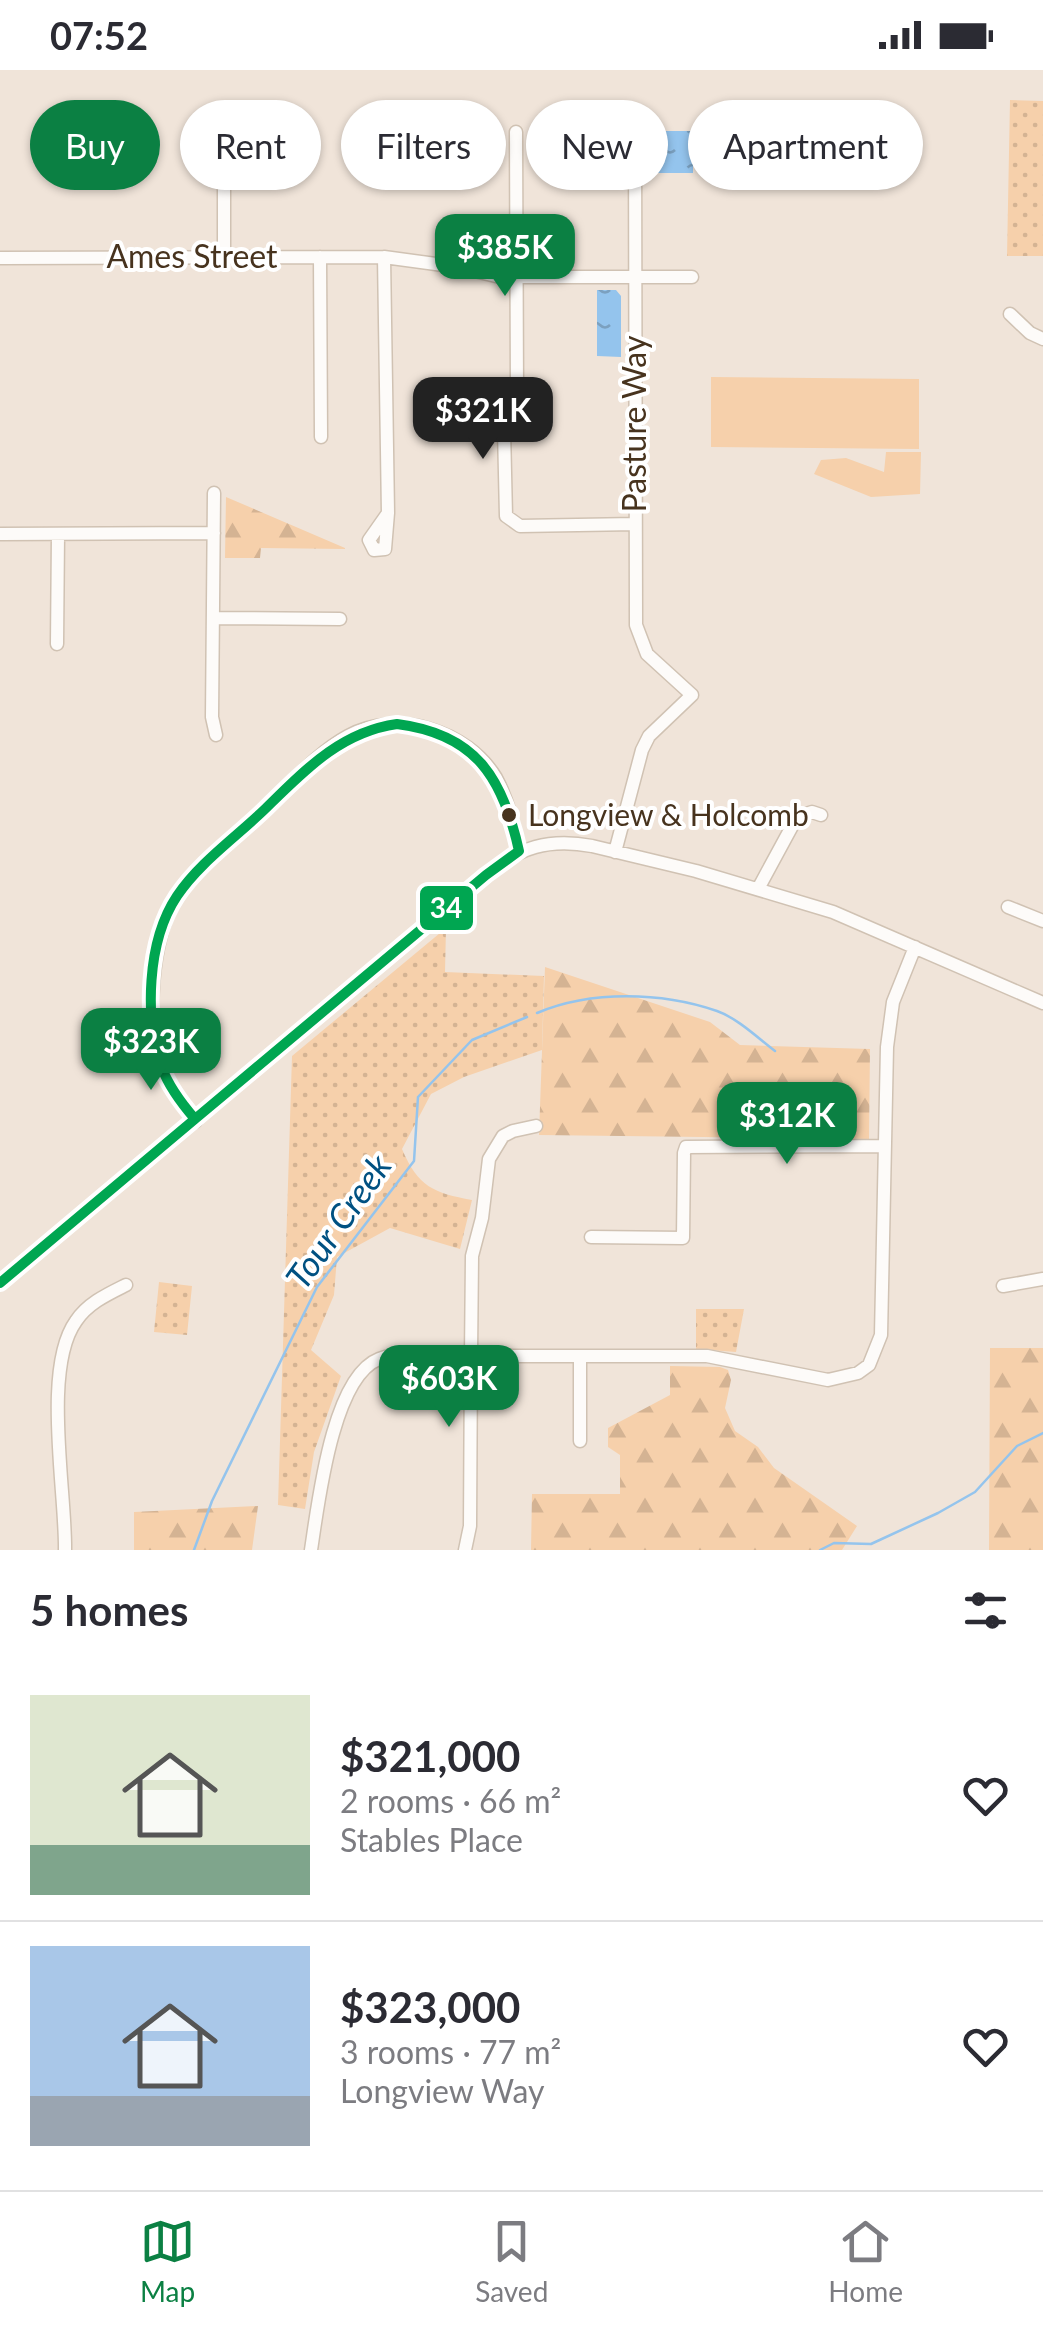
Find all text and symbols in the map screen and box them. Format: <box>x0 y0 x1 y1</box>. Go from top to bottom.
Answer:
text: 07:52 <box>50 12 148 58</box>
chip: Buy <box>30 100 160 190</box>
chip: Rent <box>180 100 321 190</box>
chip: Filters <box>341 100 506 190</box>
chip: New <box>526 100 668 190</box>
chip: Apartment <box>688 100 923 190</box>
pin: $385K <box>435 214 575 299</box>
text: $385K <box>457 227 553 266</box>
street label: Ames Street <box>106 236 278 275</box>
street label: Pasture Way <box>614 335 653 512</box>
pin: $321K <box>413 377 553 462</box>
text: $321K <box>435 390 531 429</box>
place label: Longview & Holcomb <box>528 796 809 832</box>
marker: Longview & Holcomb <box>499 805 519 825</box>
line badge: 34 <box>418 884 475 932</box>
text: 34 <box>430 890 462 924</box>
pin: $323K <box>81 1008 221 1093</box>
text: $323K <box>103 1021 199 1060</box>
pin: $312K <box>717 1082 857 1167</box>
text: $312K <box>739 1095 835 1134</box>
water label: Tour Creek <box>276 1145 399 1296</box>
pin: $603K <box>379 1345 519 1430</box>
text: $603K <box>401 1358 497 1397</box>
icon: filters <box>958 1583 1013 1638</box>
text: 5 homes <box>30 1585 188 1635</box>
text: $321,000 <box>340 1731 520 1781</box>
icon: home <box>110 1735 230 1855</box>
icon: heart <box>958 1768 1013 1823</box>
text: 2 rooms · 66 m² <box>340 1781 561 1820</box>
text: Stables Place <box>340 1820 523 1859</box>
text: $323,000 <box>340 1982 520 2032</box>
icon: home <box>110 1986 230 2106</box>
icon: heart <box>958 2019 1013 2074</box>
text: 3 rooms · 77 m² <box>340 2032 561 2071</box>
text: Longview Way <box>340 2071 544 2110</box>
tab: Map <box>140 2214 195 2308</box>
tab: Saved <box>475 2214 548 2308</box>
tab: Home <box>828 2214 903 2308</box>

